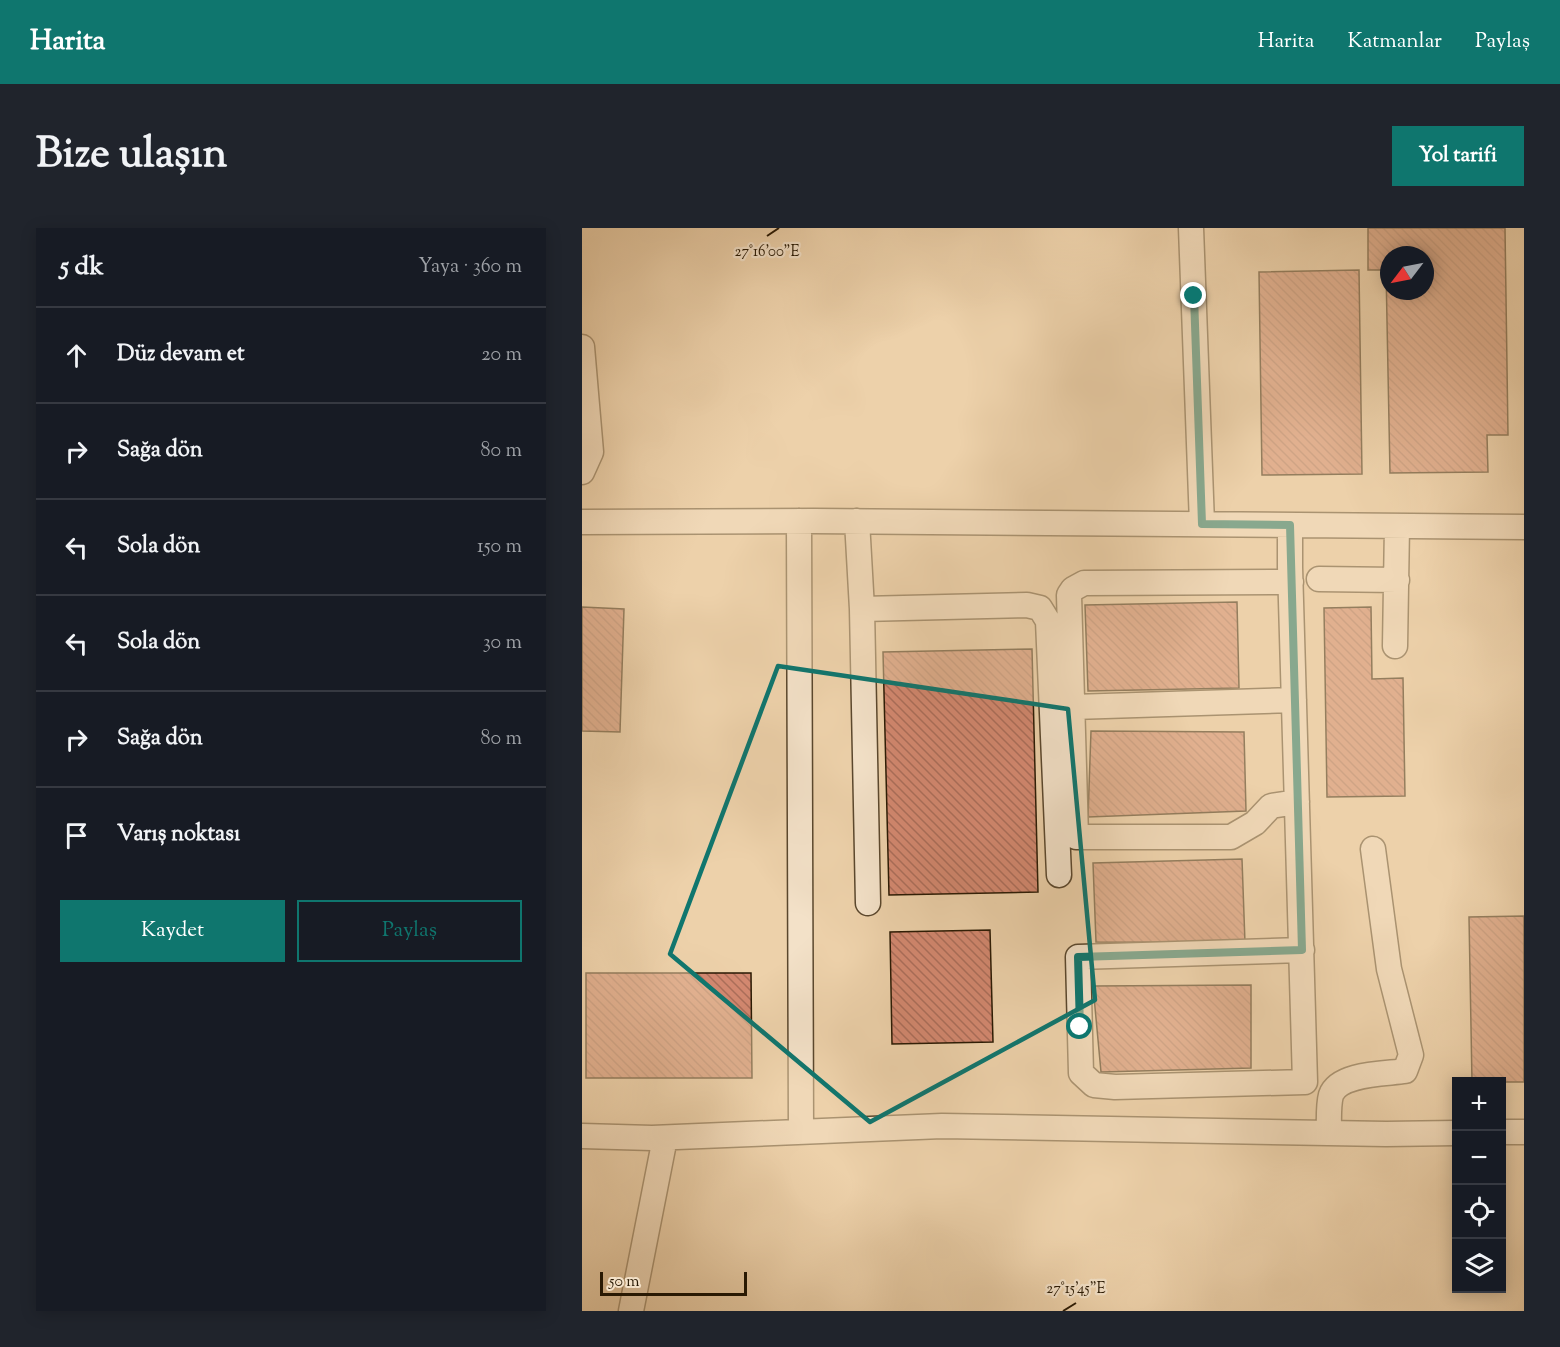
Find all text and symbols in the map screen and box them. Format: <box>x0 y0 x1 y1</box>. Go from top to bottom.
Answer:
text: Harita <box>30 22 105 62</box>
text: Harita <box>1258 27 1314 57</box>
text: Katmanlar <box>1347 27 1442 57</box>
text: Paylaş <box>1475 27 1530 57</box>
text: Bize ulaşın <box>36 126 227 186</box>
button: Yol tarifi <box>1392 126 1524 186</box>
text: 27°16'00"E <box>735 242 800 263</box>
north arrow <box>1380 246 1434 300</box>
text: 5 dk <box>60 249 104 286</box>
text: Yaya · 360 m <box>418 253 522 282</box>
route end <box>1180 282 1206 308</box>
icon: ahead <box>60 339 93 372</box>
text: Düz devam et <box>117 339 244 371</box>
text: 20 m <box>481 341 522 370</box>
icon: right <box>60 435 93 468</box>
text: Sağa dön <box>117 435 203 467</box>
text: 80 m <box>481 437 522 466</box>
icon: left <box>60 531 93 564</box>
text: Sola dön <box>117 531 200 563</box>
text: 150 m <box>477 533 522 562</box>
icon: left <box>60 627 93 660</box>
text: Sola dön <box>117 627 200 659</box>
text: 30 m <box>483 629 522 658</box>
icon: right <box>60 723 93 756</box>
text: Sağa dön <box>117 723 203 755</box>
text: 80 m <box>481 725 522 754</box>
icon: arrive <box>60 819 93 852</box>
text: Varış noktası <box>117 819 240 851</box>
button: Kaydet <box>60 900 285 962</box>
button: Paylaş <box>297 900 522 962</box>
route start <box>1066 1013 1092 1039</box>
map controls <box>1452 1077 1506 1293</box>
button: + <box>1452 1077 1506 1131</box>
button: − <box>1452 1131 1506 1185</box>
button: locate <box>1452 1185 1506 1239</box>
button: layers <box>1452 1239 1506 1293</box>
scale bar <box>600 1269 747 1296</box>
text: 50 m <box>609 1271 640 1294</box>
text: 27°15'45"E <box>1046 1279 1106 1300</box>

